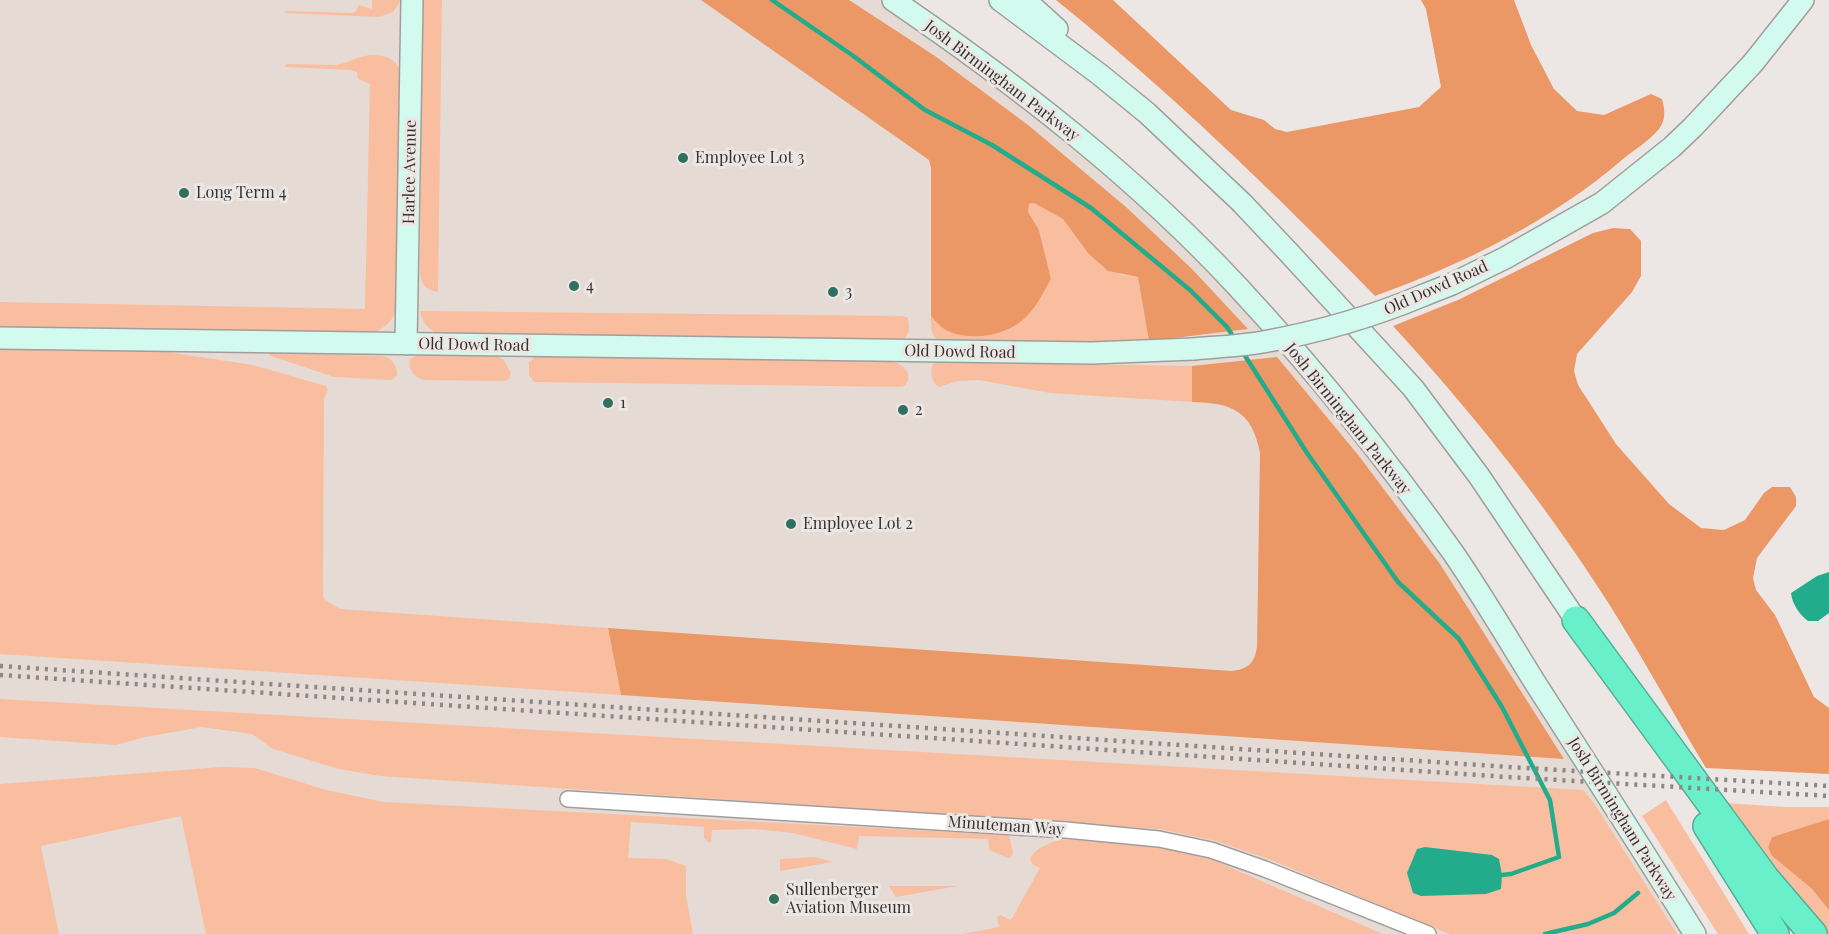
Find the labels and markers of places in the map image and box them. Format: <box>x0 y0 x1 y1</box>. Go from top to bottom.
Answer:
place label: Employee Lot 3 <box>695 148 804 168</box>
marker: Employee Lot 3 <box>676 151 690 165</box>
place label: Long Term 4 <box>196 183 287 203</box>
marker: Long Term 4 <box>177 186 191 200</box>
place label: 4 <box>586 276 594 296</box>
marker: 4 <box>567 279 581 293</box>
place label: 3 <box>845 282 852 302</box>
marker: 3 <box>826 285 840 299</box>
place label: 1 <box>620 393 626 413</box>
marker: 1 <box>601 396 615 410</box>
place label: 2 <box>915 400 923 420</box>
marker: 2 <box>896 403 910 417</box>
place label: Employee Lot 2 <box>803 514 913 534</box>
marker: Employee Lot 2 <box>784 517 798 531</box>
place label: Sullenberger Aviation Museum <box>786 880 911 918</box>
marker: Sullenberger Aviation Museum <box>767 892 781 906</box>

